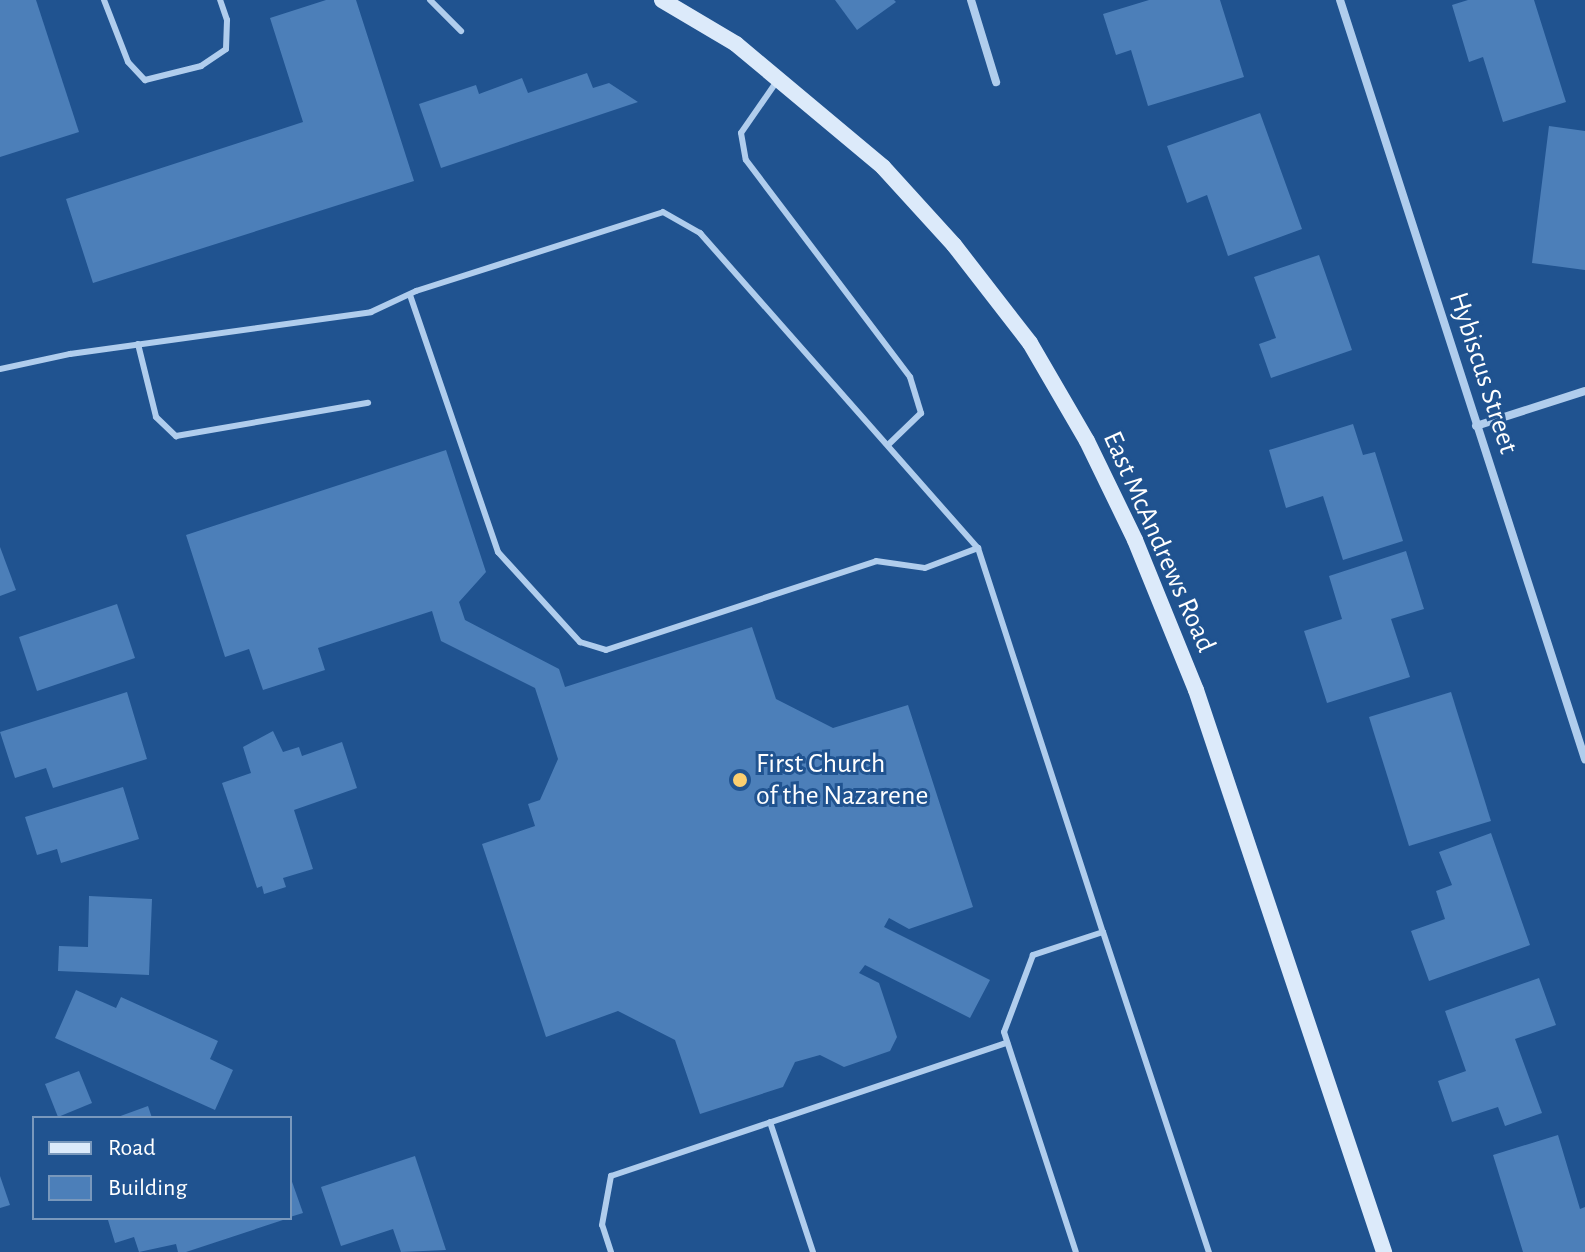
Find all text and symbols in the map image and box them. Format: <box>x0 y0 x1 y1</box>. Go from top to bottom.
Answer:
street label: Hybiscus Street <box>1441 288 1525 458</box>
street label: East McAndrews Road <box>1095 426 1223 658</box>
place label: First Church of the Nazarene <box>756 747 928 813</box>
marker: First Church of the Nazarene <box>731 771 749 789</box>
legend <box>32 1116 292 1220</box>
text: Road <box>108 1136 156 1160</box>
text: Building <box>108 1176 187 1200</box>

